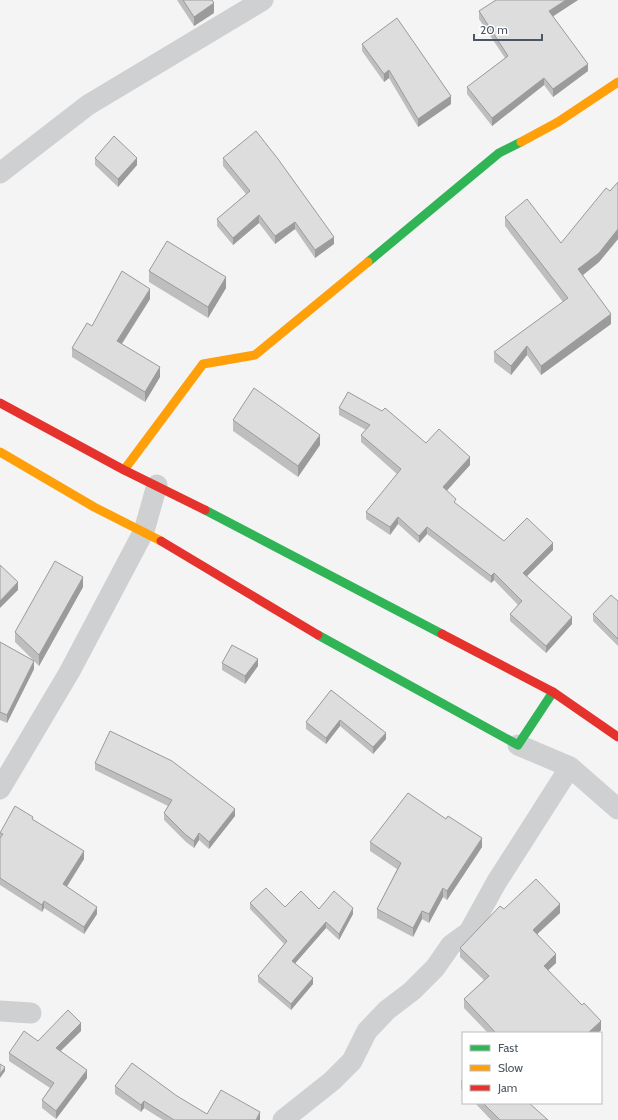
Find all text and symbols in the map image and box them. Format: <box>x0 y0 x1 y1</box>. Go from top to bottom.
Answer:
scale bar <box>474 16 542 42</box>
text: 20 m <box>480 22 508 37</box>
legend <box>462 1032 602 1104</box>
text: Fast <box>498 1040 518 1055</box>
text: Slow <box>498 1060 523 1075</box>
text: Jam <box>497 1080 517 1095</box>

